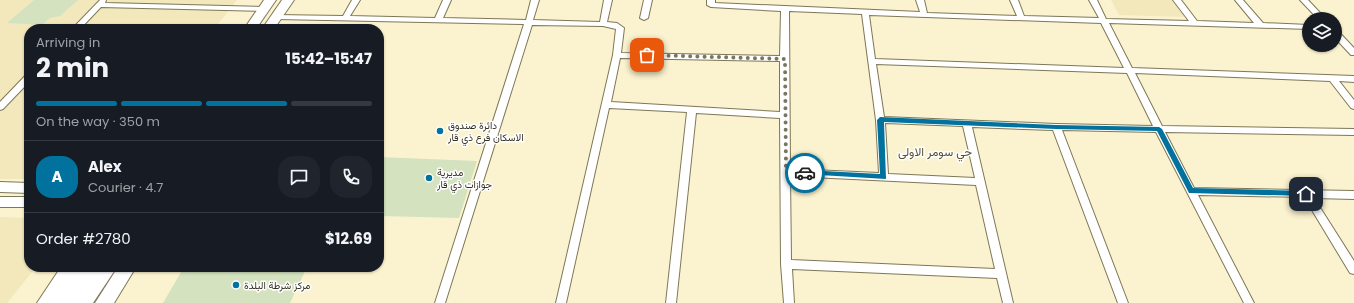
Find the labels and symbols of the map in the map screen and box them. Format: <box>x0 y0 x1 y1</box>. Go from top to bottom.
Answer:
pin <box>630 38 664 72</box>
place label: دائرة صندوق الاسكان فرع ذي قار <box>447 118 523 146</box>
marker: دائرة صندوق الاسكان فرع ذي قار <box>435 126 445 136</box>
district label: حي سومر الاولى <box>898 143 972 162</box>
courier <box>785 153 825 193</box>
place label: مديرية جوازات ذي قار <box>436 165 492 193</box>
marker: مديرية جوازات ذي قار <box>424 173 434 183</box>
pin <box>1289 177 1323 211</box>
place label: مركز شرطة البلدة <box>244 278 310 293</box>
marker: مركز شرطة البلدة <box>231 280 241 290</box>

